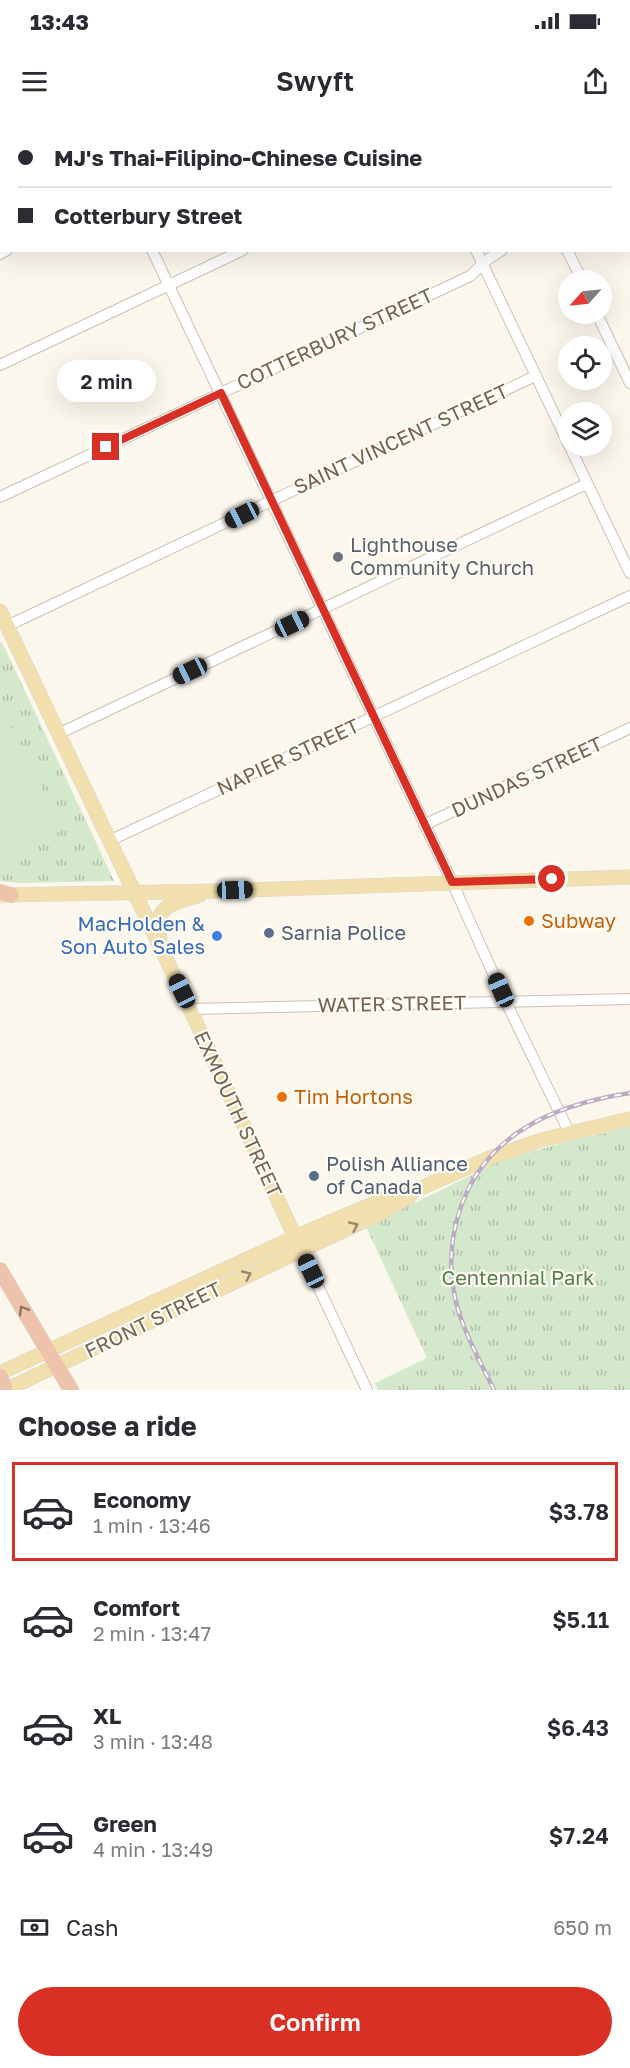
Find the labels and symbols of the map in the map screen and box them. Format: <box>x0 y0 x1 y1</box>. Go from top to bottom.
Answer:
north arrow <box>558 270 612 324</box>
street label: COTTERBURY STREET <box>233 282 437 394</box>
callout: 2 min <box>57 360 156 402</box>
street label: SAINT VINCENT STREET <box>290 378 512 498</box>
route end <box>92 433 119 460</box>
car <box>222 499 262 531</box>
place label: Lighthouse Community Church <box>350 532 534 579</box>
marker: Lighthouse Community Church <box>331 550 345 564</box>
car <box>272 608 312 640</box>
car <box>170 655 210 687</box>
street label: NAPIER STREET <box>213 713 363 800</box>
street label: DUNDAS STREET <box>447 731 606 822</box>
route start <box>538 865 565 892</box>
car <box>217 880 253 900</box>
place label: Subway <box>541 908 616 932</box>
place label: MacHolden & Son Auto Sales <box>60 911 206 958</box>
marker: Subway <box>522 914 536 928</box>
place label: Sarnia Police <box>281 920 406 944</box>
marker: Sarnia Police <box>262 926 276 940</box>
marker: MacHolden & Son Auto Sales <box>210 929 224 943</box>
car <box>485 970 517 1010</box>
car <box>166 971 198 1011</box>
street label: WATER STREET <box>317 990 466 1016</box>
street label: EXMOUTH STREET <box>190 1027 288 1200</box>
place label: Tim Hortons <box>294 1084 413 1108</box>
marker: Tim Hortons <box>275 1090 289 1104</box>
place label: Polish Alliance of Canada <box>326 1151 468 1198</box>
marker: Polish Alliance of Canada <box>307 1169 321 1183</box>
one-way arrow <box>347 1221 358 1233</box>
car <box>295 1251 327 1291</box>
park label: Centennial Park <box>442 1265 594 1289</box>
one-way arrow <box>241 1271 252 1283</box>
street label: FRONT STREET <box>81 1276 225 1362</box>
one-way arrow <box>19 1306 31 1316</box>

